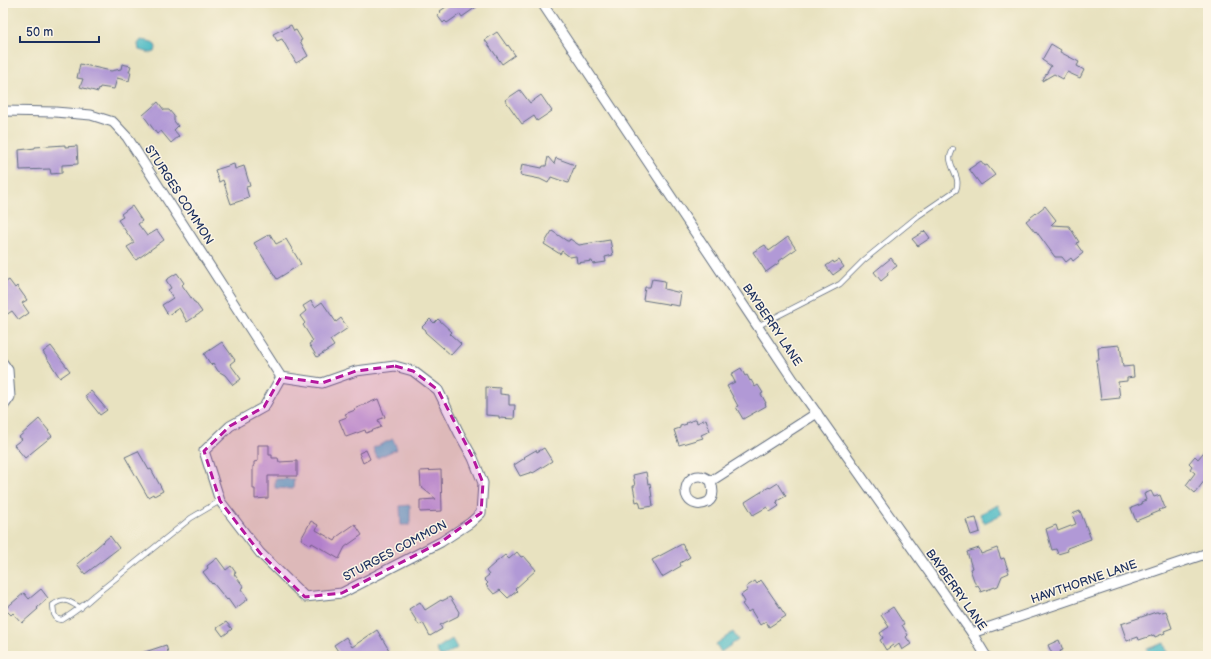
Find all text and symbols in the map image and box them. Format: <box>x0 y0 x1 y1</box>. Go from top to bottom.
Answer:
scale bar <box>20 18 99 44</box>
text: 50 m <box>26 25 53 40</box>
street label: STURGES COMMON <box>141 142 217 248</box>
street label: BAYBERRY LANE <box>739 281 805 369</box>
street label: STURGES COMMON <box>340 517 450 585</box>
street label: BAYBERRY LANE <box>922 546 990 634</box>
street label: HAWTHORNE LANE <box>1029 557 1139 607</box>

